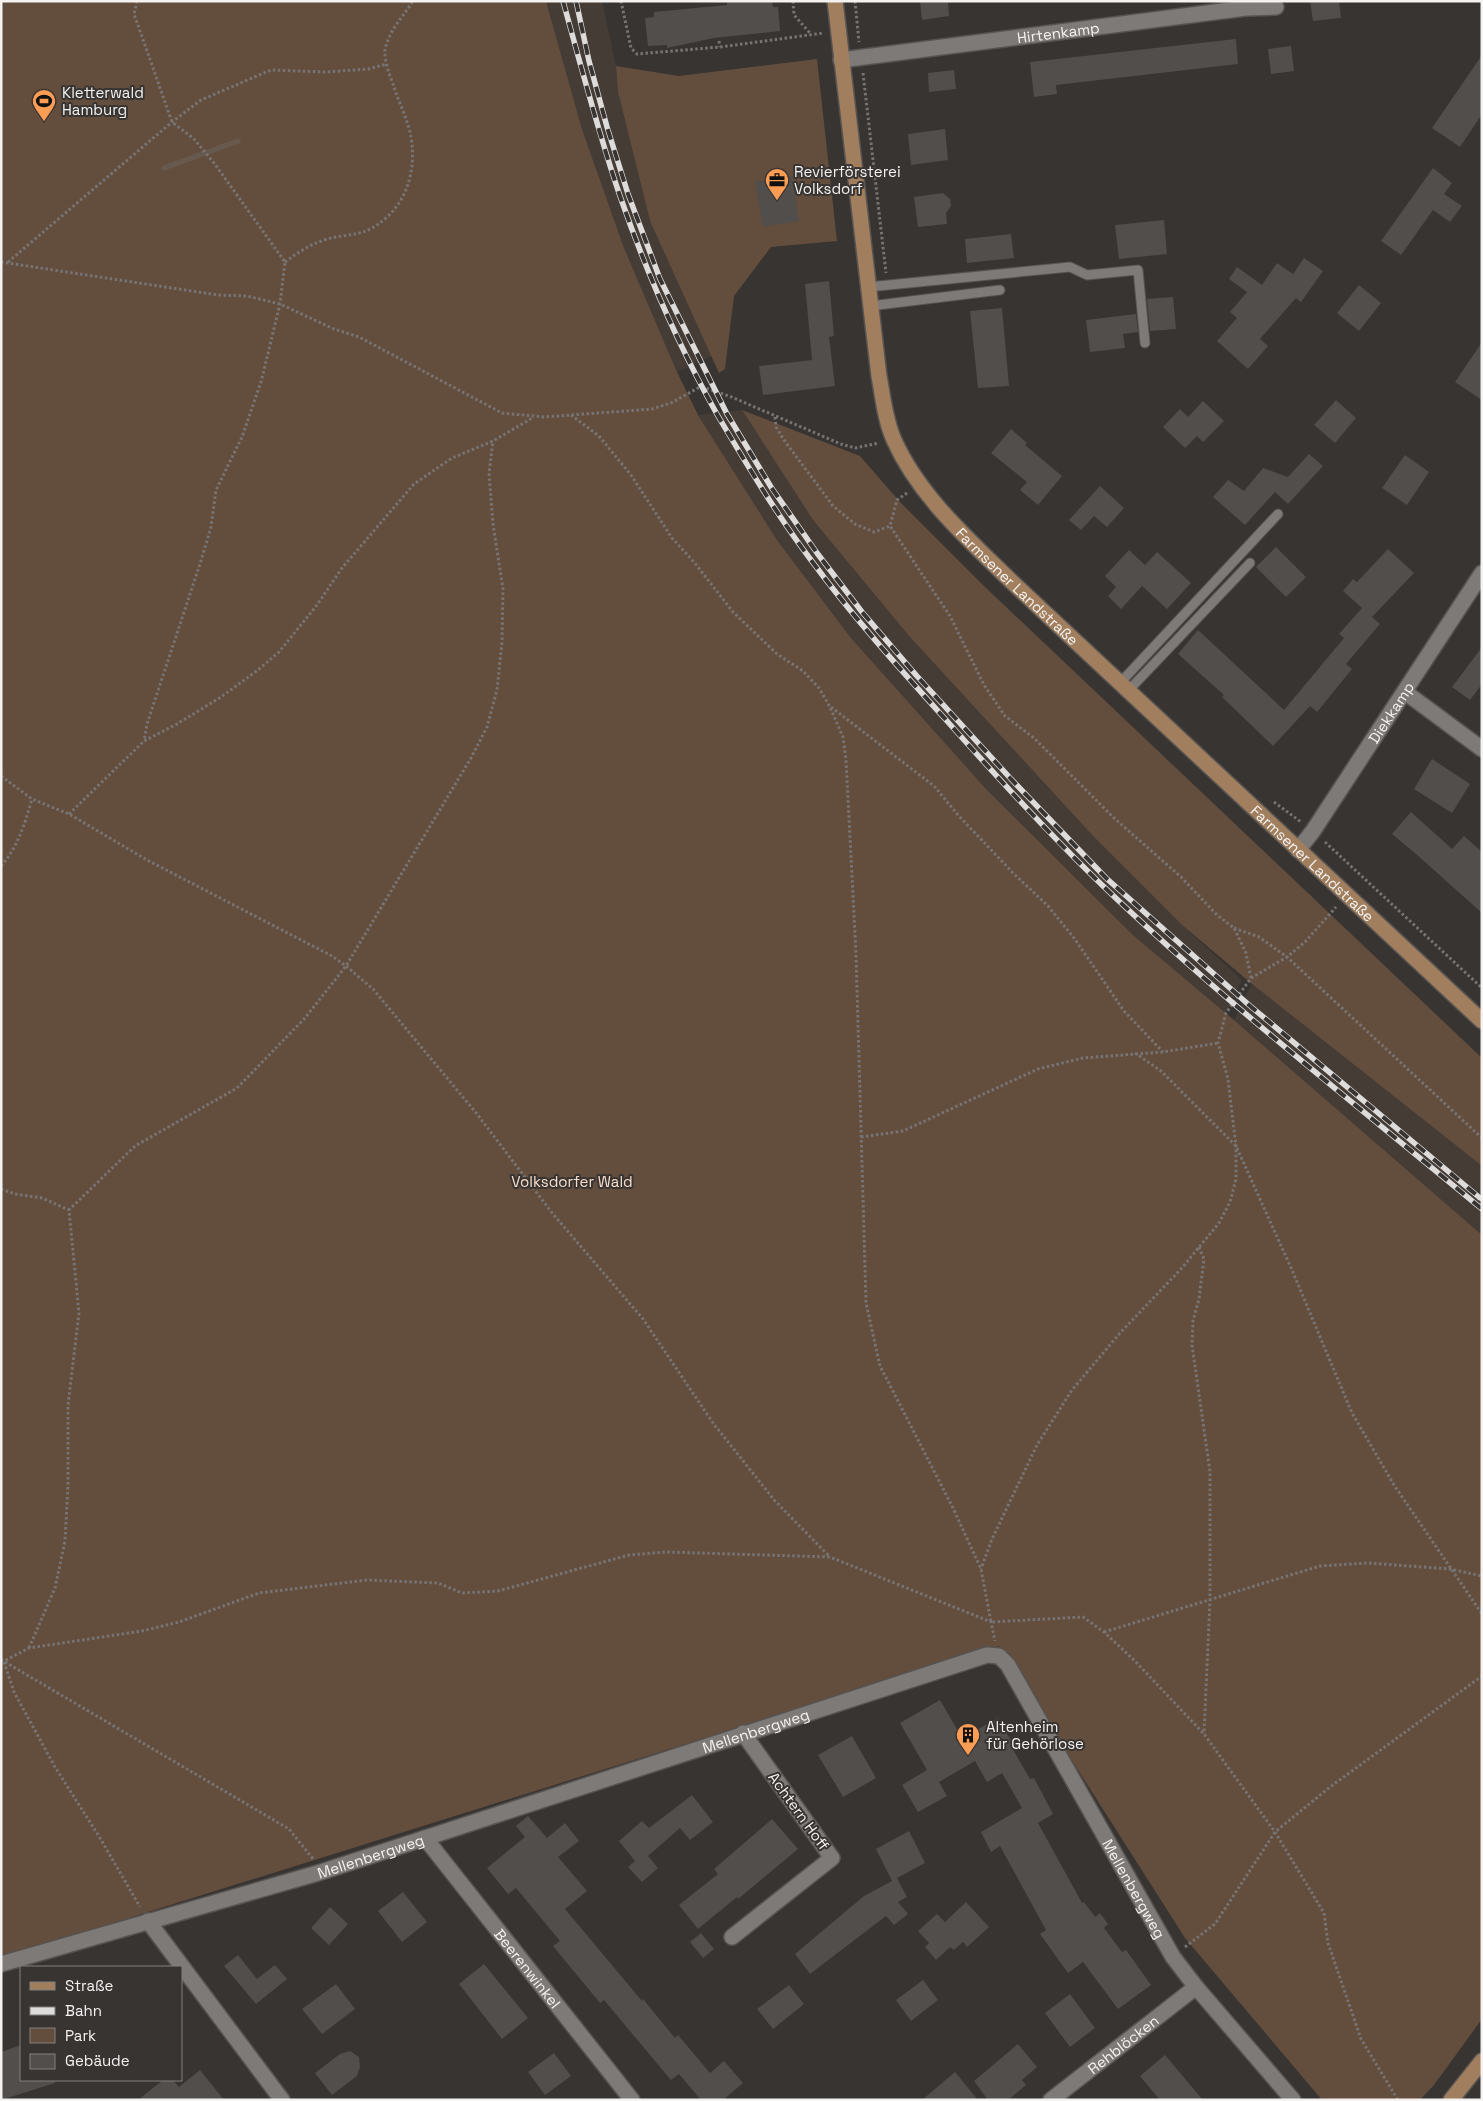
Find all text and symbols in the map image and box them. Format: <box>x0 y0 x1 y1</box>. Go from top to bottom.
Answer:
street label: Hirtenkamp <box>1016 17 1101 47</box>
place label: Kletterwald Hamburg <box>62 83 144 119</box>
sports icon: Kletterwald Hamburg <box>31 88 57 122</box>
place label: Revierförsterei Volksdorf <box>794 162 901 198</box>
office icon: Revierförsterei Volksdorf <box>764 167 790 201</box>
street label: Farmsener Landstraße <box>952 523 1083 649</box>
street label: Diekkamp <box>1364 678 1418 747</box>
street label: Farmsener Landstraße <box>1247 801 1379 925</box>
park label: Volksdorfer Wald <box>511 1172 633 1191</box>
street label: Mellenbergweg <box>700 1704 811 1757</box>
place label: Altenheim für Gehörlose <box>986 1717 1084 1753</box>
building icon: Altenheim für Gehörlose <box>955 1722 981 1756</box>
street label: Achtern Hoff <box>764 1768 834 1854</box>
street label: Mellenbergweg <box>315 1830 426 1882</box>
street label: Mellenbergweg <box>1099 1835 1170 1942</box>
street label: Beerenwinkel <box>491 1925 565 2012</box>
legend <box>20 1966 182 2081</box>
text: Straße <box>65 1976 114 1995</box>
text: Bahn <box>65 2001 102 2020</box>
street label: Rehblöcken <box>1083 2010 1162 2078</box>
text: Park <box>65 2026 96 2045</box>
text: Gebäude <box>65 2051 130 2070</box>

